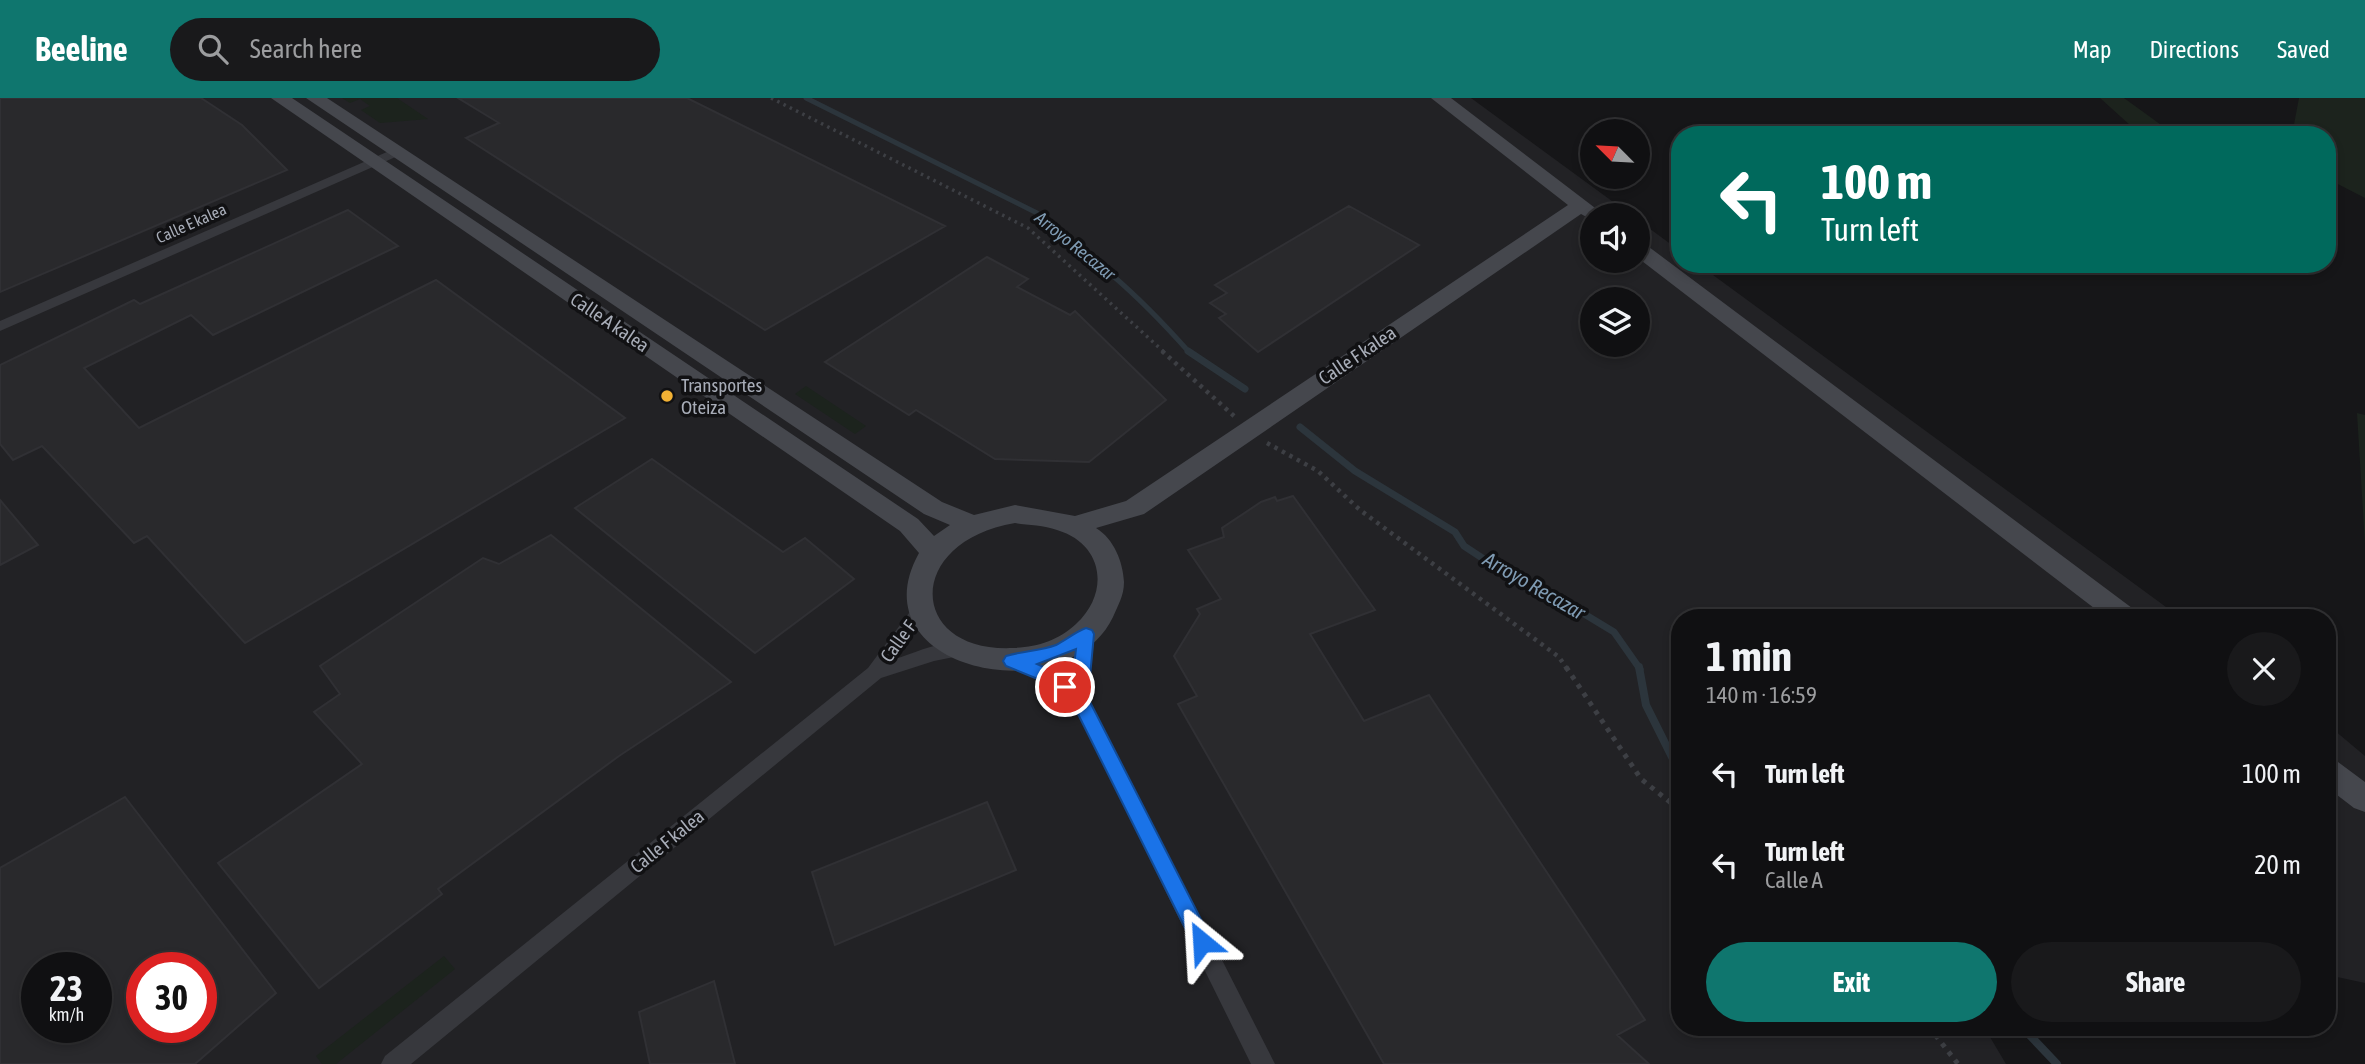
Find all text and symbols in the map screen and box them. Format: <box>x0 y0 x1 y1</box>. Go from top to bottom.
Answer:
search box <box>170 18 660 81</box>
text: Beeline <box>35 30 128 68</box>
icon: search <box>194 30 232 68</box>
text: Search here <box>250 34 362 64</box>
text: Map <box>2073 36 2111 63</box>
text: Directions <box>2149 36 2239 63</box>
text: Saved <box>2277 36 2330 63</box>
north arrow <box>1580 119 1650 189</box>
map controls <box>1580 119 1650 357</box>
text: 100 m <box>1821 153 1932 209</box>
icon: left <box>1706 154 1797 245</box>
street label: Calle E kalea <box>153 200 229 246</box>
button: sound <box>1580 203 1650 273</box>
water label: Arroyo Recazar <box>1030 206 1120 285</box>
text: Turn left <box>1821 211 1919 248</box>
button: layers <box>1580 287 1650 357</box>
street label: Calle A kalea <box>567 288 653 356</box>
street label: Calle F kalea <box>1314 321 1400 389</box>
place label: Transportes Oteiza <box>681 374 762 418</box>
marker: Transportes Oteiza <box>659 388 675 404</box>
water label: Arroyo Recazar <box>1479 546 1590 624</box>
street label: Calle F <box>876 616 921 666</box>
text: 1 min <box>1706 632 1792 680</box>
button: close <box>2227 632 2301 706</box>
pin <box>1035 657 1095 717</box>
icon: arrive <box>1046 668 1084 706</box>
text: 140 m · 16:59 <box>1706 682 1817 708</box>
icon: left <box>1706 755 1744 793</box>
text: Turn left <box>1765 759 1845 789</box>
text: 100 m <box>2242 759 2301 789</box>
street label: Calle F kalea <box>626 805 708 877</box>
text: Turn left <box>1765 837 1845 867</box>
icon: left <box>1706 846 1744 884</box>
text: 20 m <box>2254 850 2301 880</box>
text: Calle A <box>1765 867 1823 893</box>
position arrow <box>1165 905 1239 979</box>
button: Exit <box>1706 942 1997 1022</box>
button: Share <box>2011 942 2301 1022</box>
speed limit sign: 30 <box>126 952 217 1043</box>
text: 23 <box>50 968 83 1008</box>
text: km/h <box>49 1004 84 1025</box>

